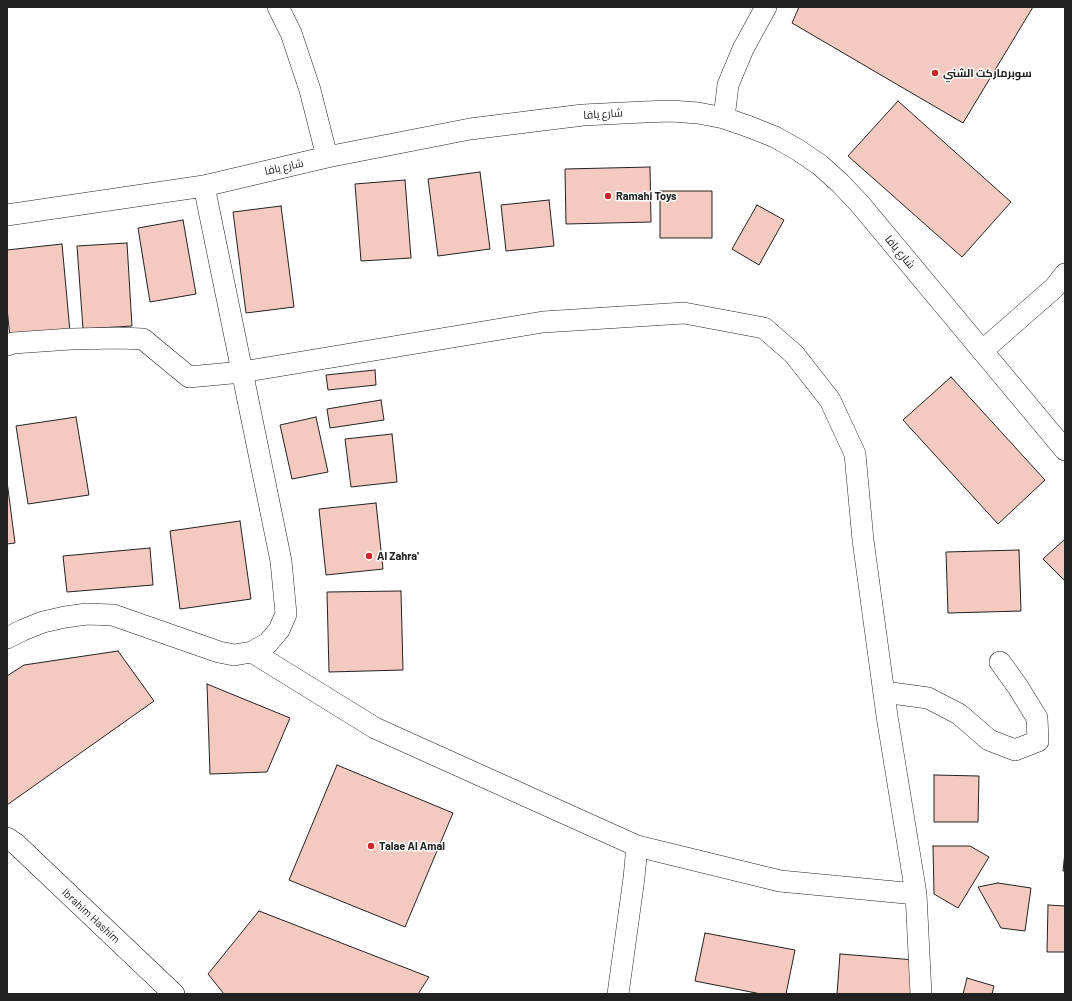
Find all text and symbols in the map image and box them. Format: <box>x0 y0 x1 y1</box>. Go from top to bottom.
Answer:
place label: سوبرماركت الشني <box>943 66 1032 80</box>
marker: سوبرماركت الشني <box>930 68 940 78</box>
street label: شارع يافا <box>583 106 623 122</box>
street label: شارع يافا <box>263 156 305 178</box>
place label: Ramahi Toys <box>616 189 677 203</box>
marker: Ramahi Toys <box>603 191 613 201</box>
street label: شارع يافا <box>882 233 918 271</box>
place label: Al Zahra' <box>377 549 419 563</box>
marker: Al Zahra' <box>364 551 374 561</box>
place label: Talae Al Amal <box>379 839 445 853</box>
marker: Talae Al Amal <box>366 841 376 851</box>
street label: Ibrahim Hashim <box>59 886 123 946</box>

